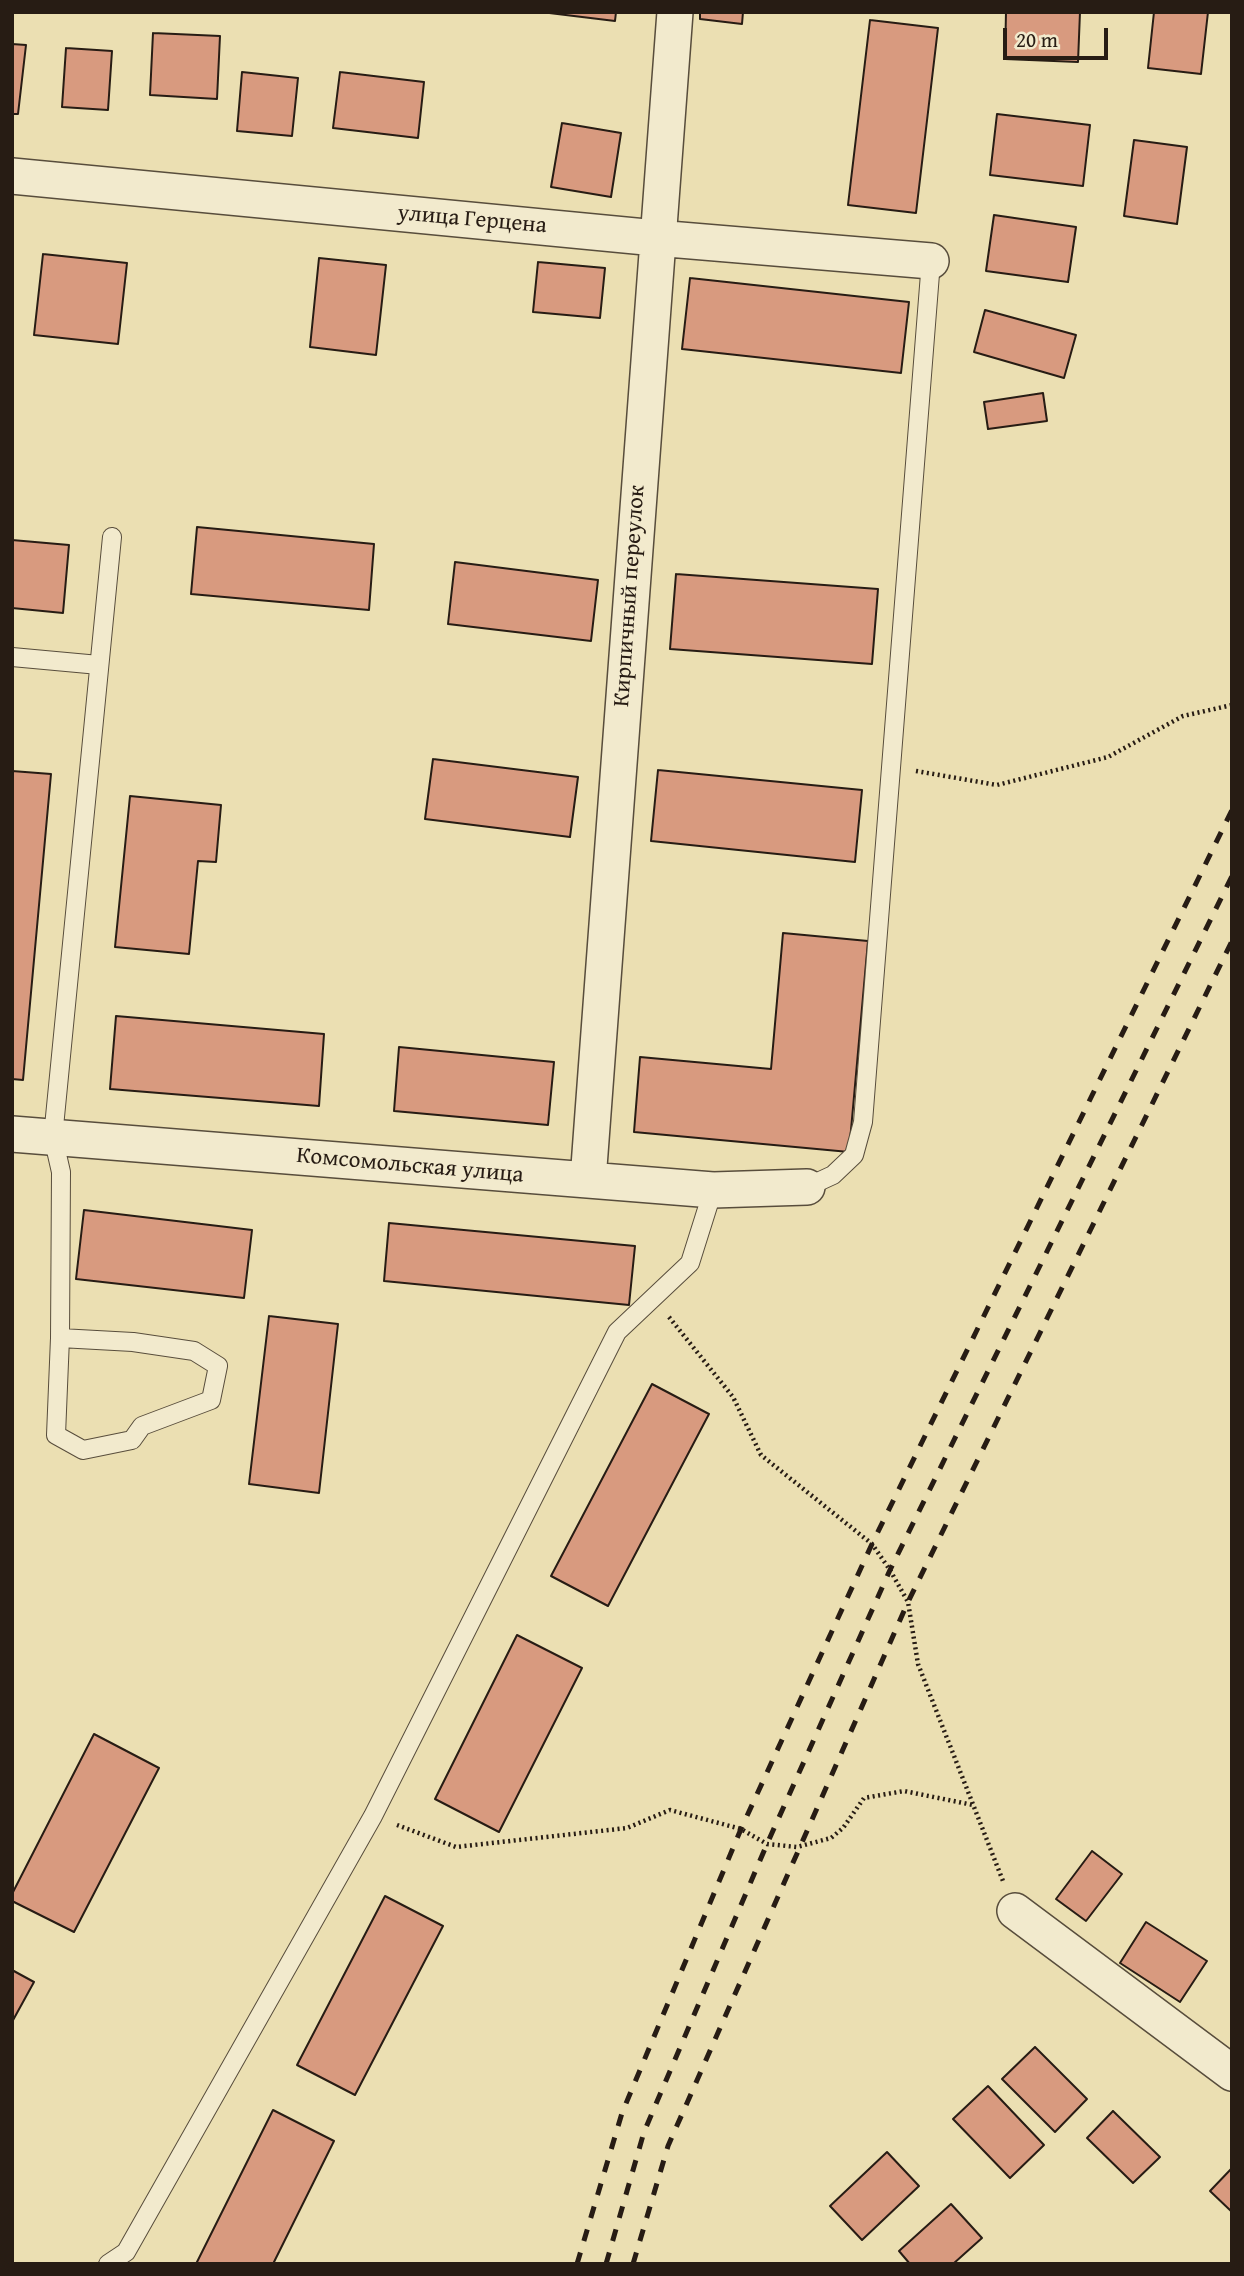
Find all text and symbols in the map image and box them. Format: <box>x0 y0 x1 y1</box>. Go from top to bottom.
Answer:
scale bar <box>1006 14 1111 58</box>
text: 20 m <box>1016 24 1058 55</box>
street label: улица Герцена <box>396 200 548 240</box>
street label: Кирпичный переулок <box>608 484 652 708</box>
street label: Комсомольская улица <box>295 1142 525 1190</box>

